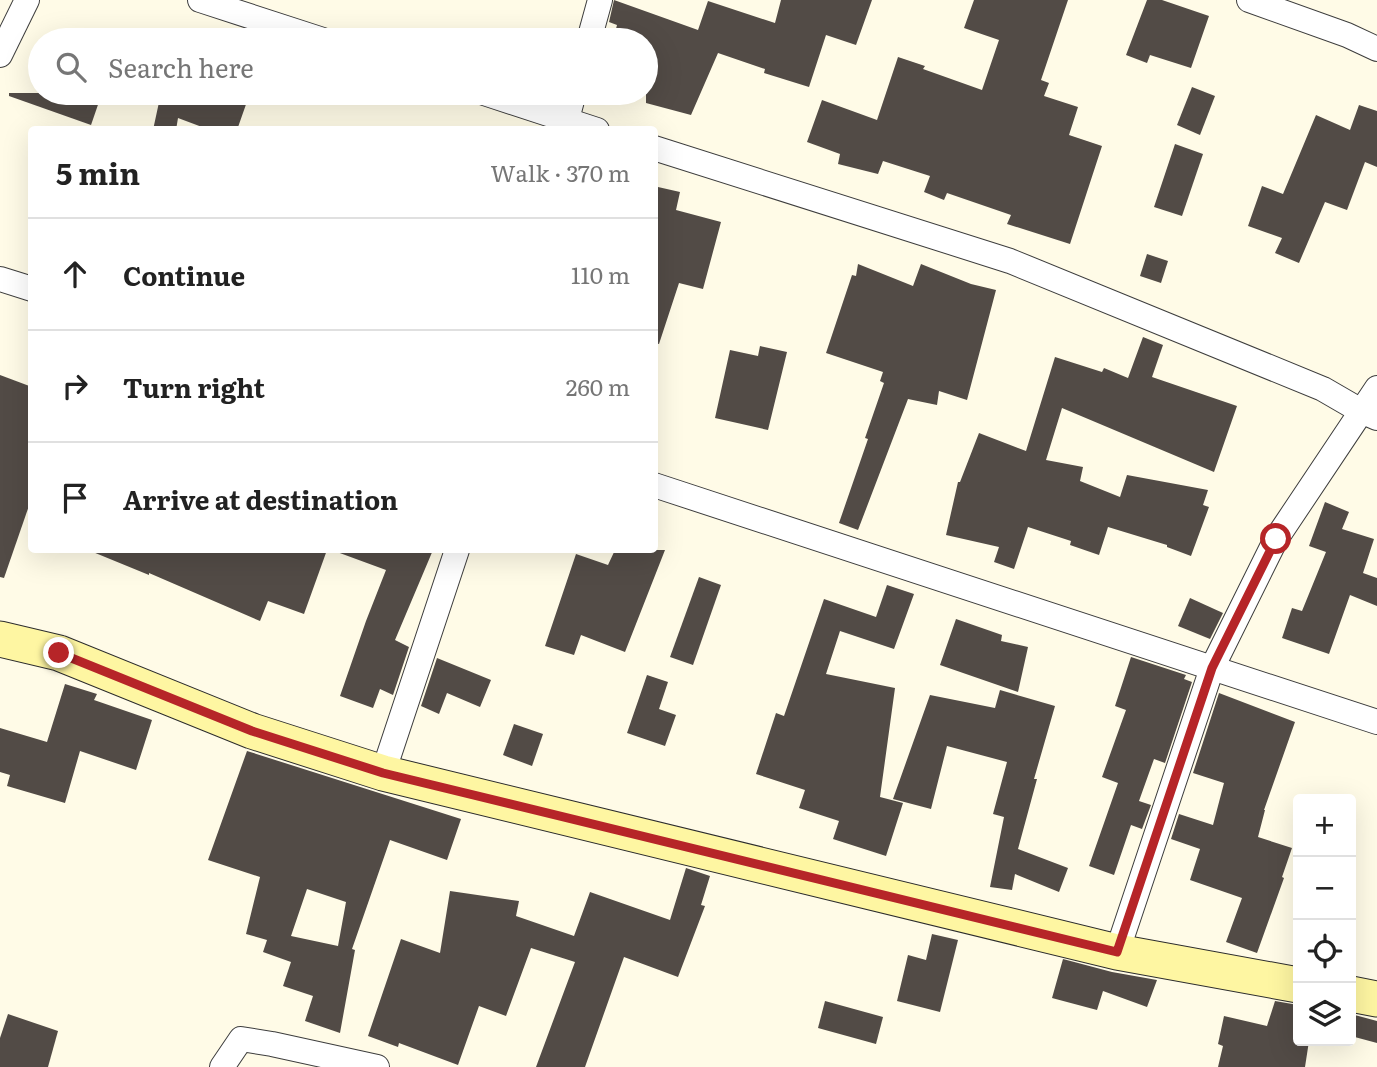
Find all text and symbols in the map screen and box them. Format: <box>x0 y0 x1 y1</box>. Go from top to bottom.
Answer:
search box <box>28 28 658 105</box>
text: Search here <box>108 47 254 86</box>
icon: search <box>52 48 90 86</box>
text: 5 min <box>56 150 140 194</box>
text: Walk · 370 m <box>491 155 630 189</box>
icon: ahead <box>56 255 94 293</box>
text: Continue <box>123 255 245 294</box>
text: 110 m <box>571 257 630 291</box>
icon: right <box>56 367 94 405</box>
text: Turn right <box>123 367 265 406</box>
text: 260 m <box>566 369 630 403</box>
icon: arrive <box>56 479 94 517</box>
text: Arrive at destination <box>123 479 398 518</box>
route start <box>1260 523 1291 554</box>
route end <box>43 637 74 668</box>
map controls <box>1293 794 1356 1046</box>
button: + <box>1293 794 1356 857</box>
button: − <box>1293 857 1356 920</box>
button: locate <box>1293 920 1356 983</box>
button: layers <box>1293 983 1356 1046</box>

